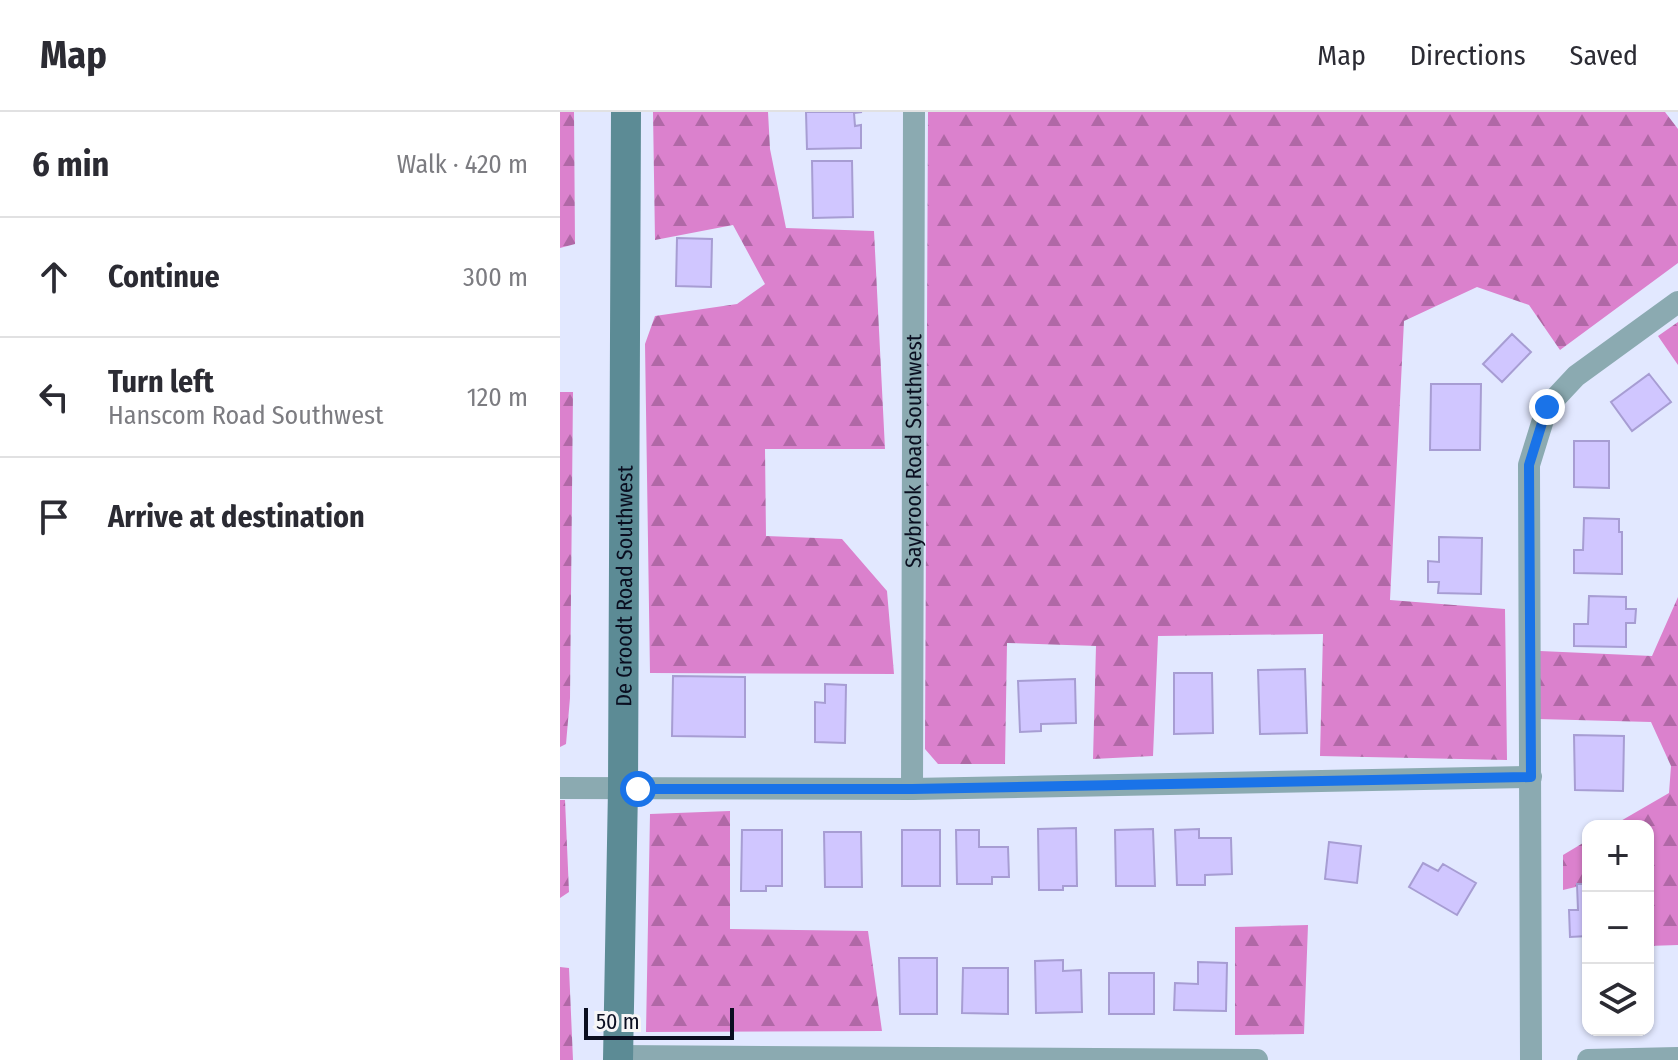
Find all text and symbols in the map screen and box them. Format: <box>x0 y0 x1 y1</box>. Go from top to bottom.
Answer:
text: Map <box>40 32 107 78</box>
text: Map <box>1317 39 1366 72</box>
text: Directions <box>1410 39 1526 72</box>
text: Saved <box>1570 39 1638 72</box>
text: 6 min <box>32 144 109 185</box>
text: Walk · 420 m <box>397 149 528 180</box>
icon: ahead <box>32 255 76 299</box>
text: Continue <box>108 259 220 295</box>
text: 300 m <box>463 262 528 293</box>
street label: Saybrook Road Southwest <box>900 333 927 568</box>
text: Turn left <box>108 364 214 400</box>
icon: left <box>32 375 76 419</box>
text: 120 m <box>467 382 528 413</box>
route end <box>1529 389 1565 425</box>
text: Hanscom Road Southwest <box>108 400 384 431</box>
street label: De Groodt Road Southwest <box>610 465 638 707</box>
icon: arrive <box>32 495 76 539</box>
text: Arrive at destination <box>108 499 365 535</box>
route start <box>620 771 656 807</box>
map controls <box>1582 820 1654 1036</box>
button: + <box>1582 820 1654 892</box>
button: − <box>1582 892 1654 964</box>
button: layers <box>1582 964 1654 1036</box>
scale bar <box>584 1004 734 1040</box>
text: 50 m <box>596 1008 640 1035</box>

